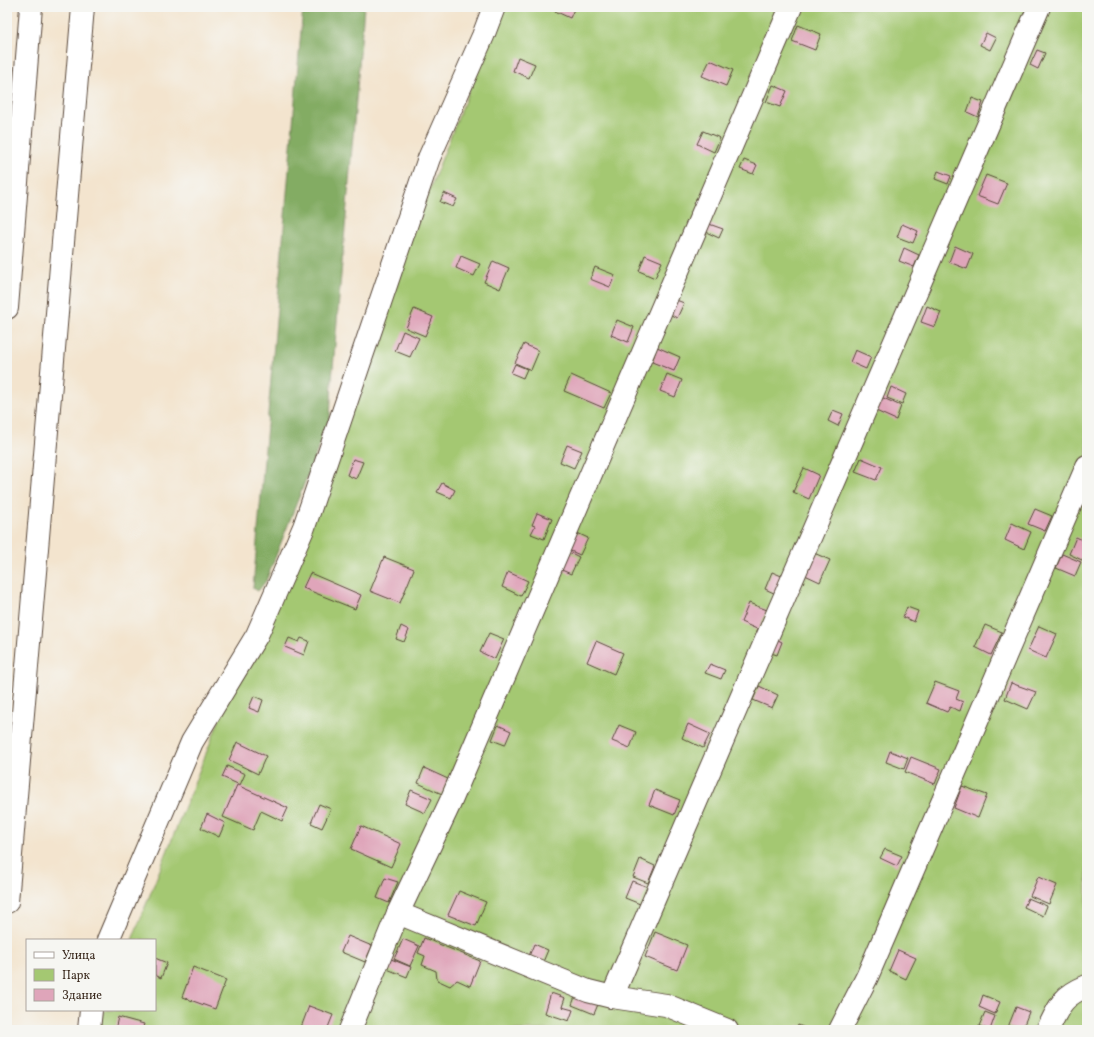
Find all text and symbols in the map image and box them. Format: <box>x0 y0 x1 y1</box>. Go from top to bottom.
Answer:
legend <box>26 939 156 1011</box>
text: Улица <box>62 948 95 964</box>
text: Парк <box>62 968 90 984</box>
text: Здание <box>62 988 102 1004</box>

